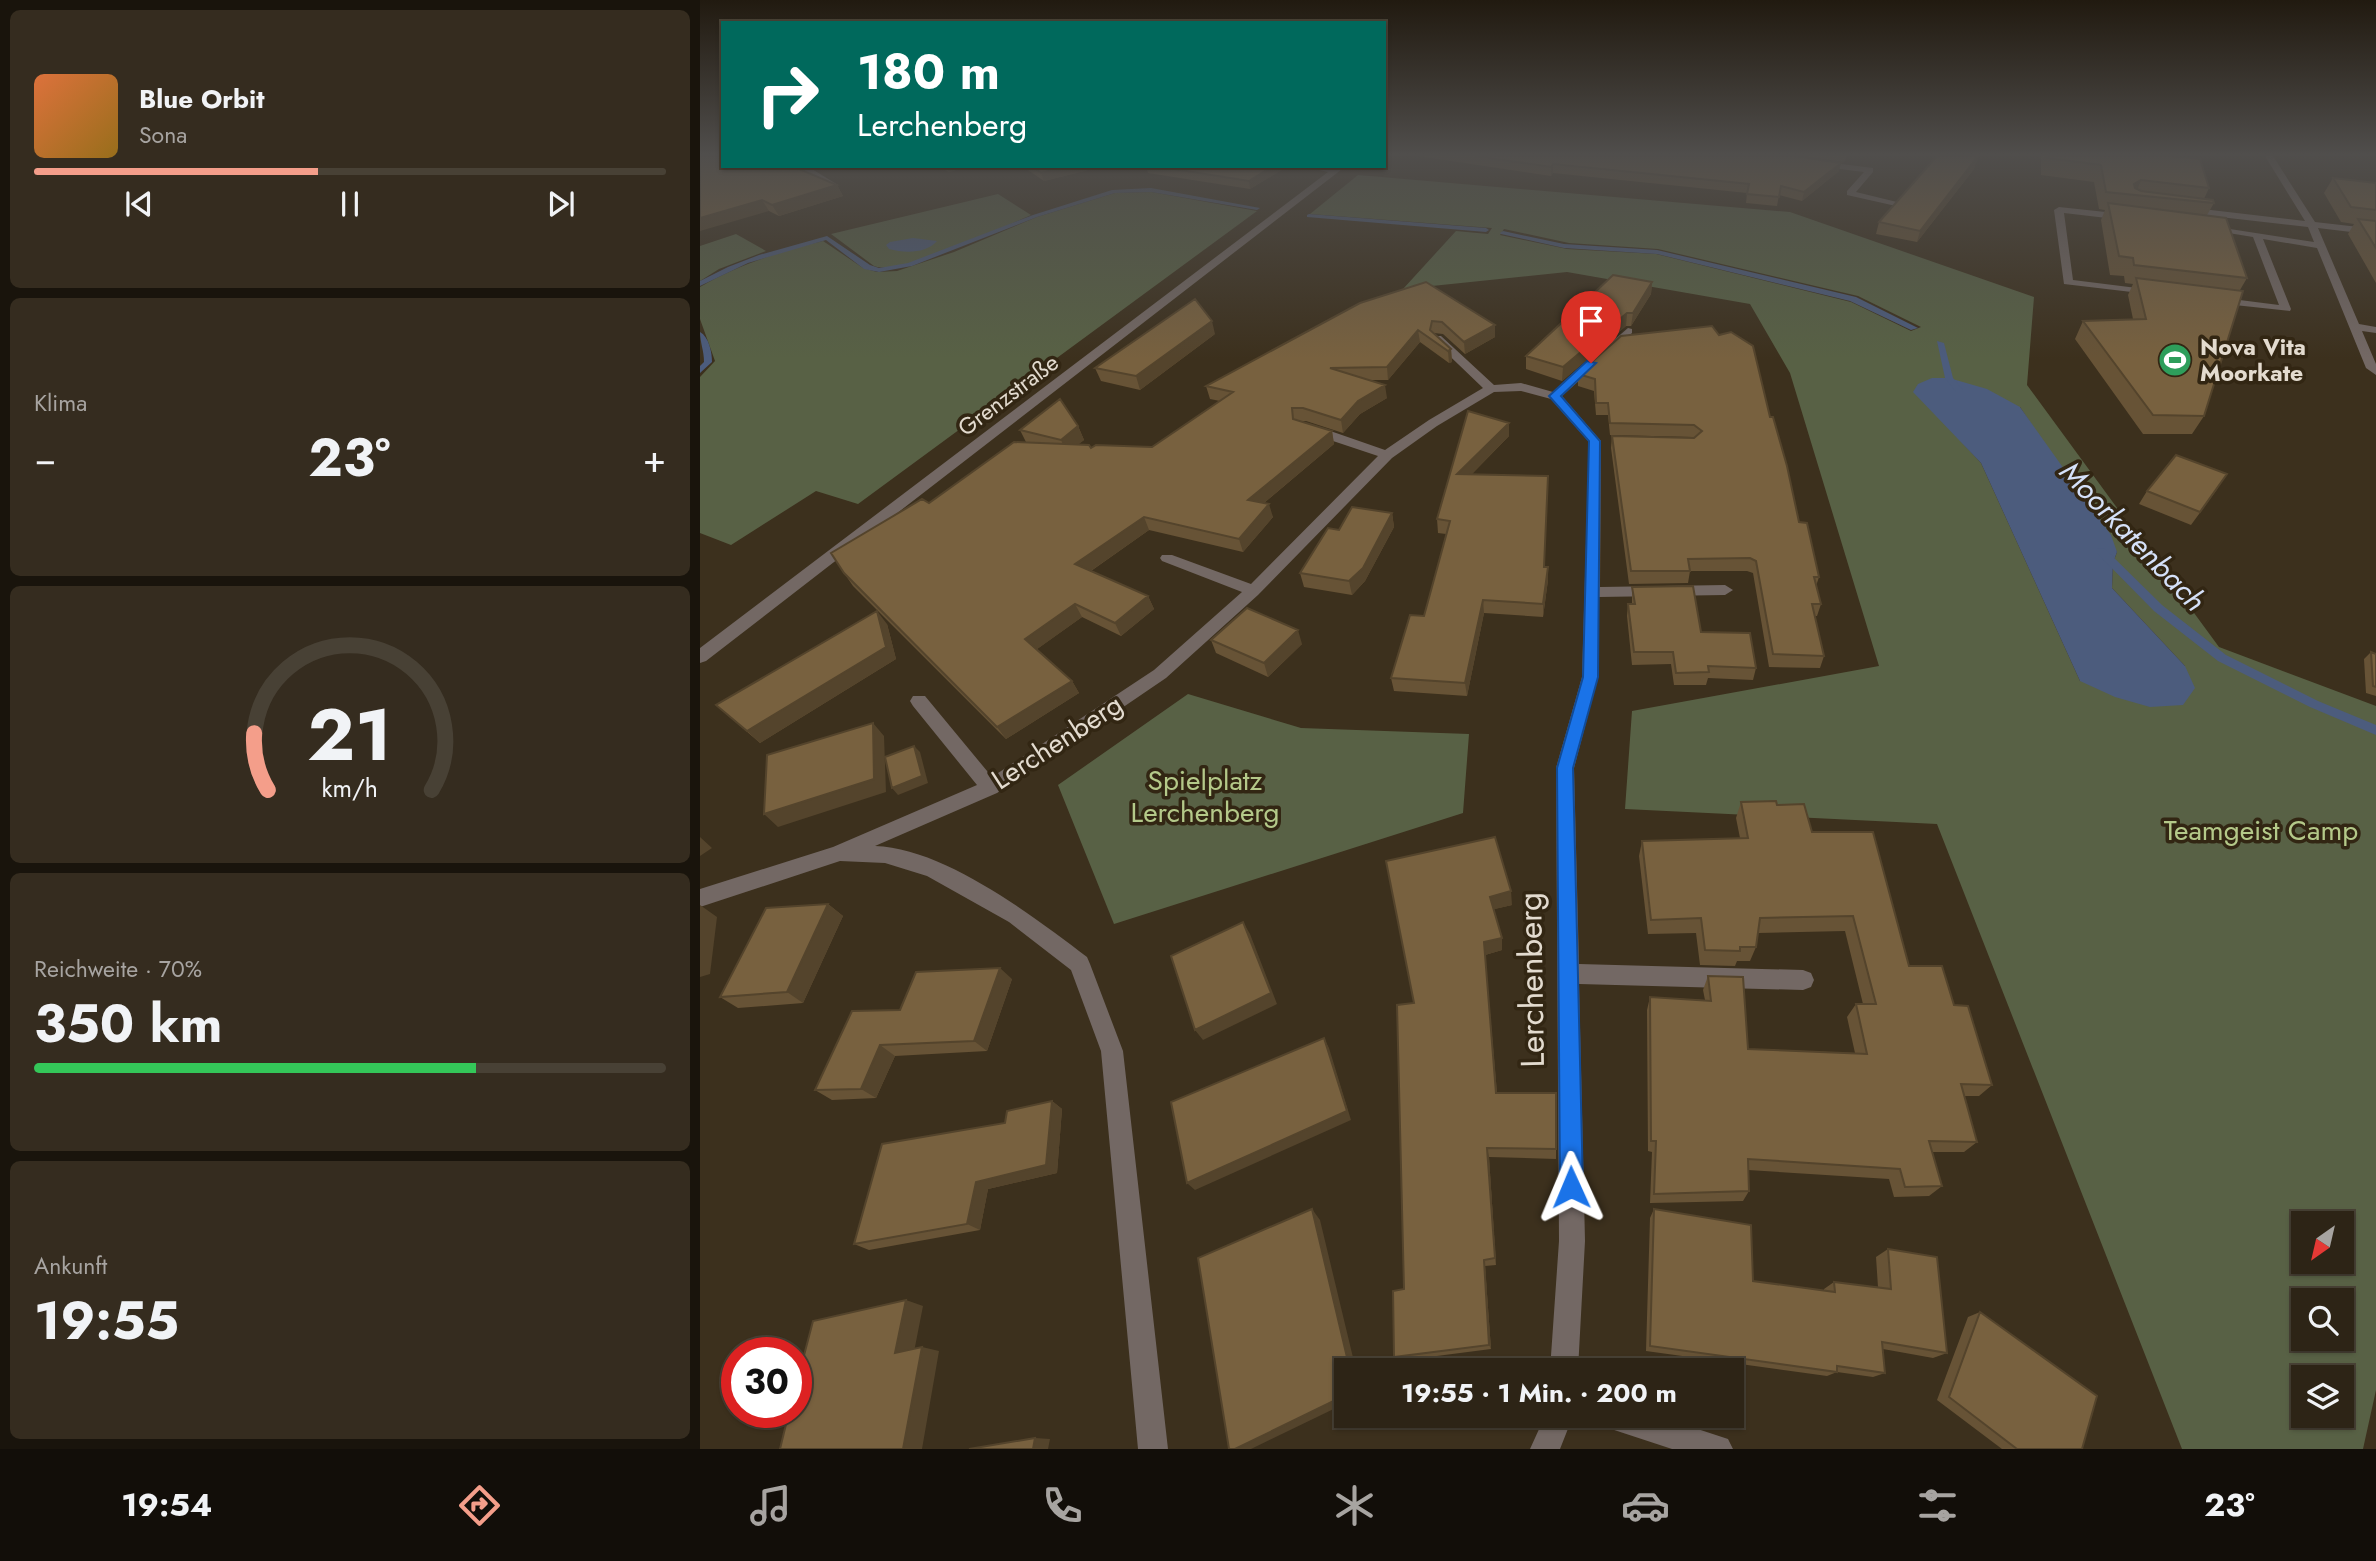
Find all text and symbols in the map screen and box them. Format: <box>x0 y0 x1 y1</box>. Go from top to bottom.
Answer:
text: 180 m <box>857 37 1000 107</box>
icon: right <box>742 49 833 140</box>
text: Blue Orbit <box>139 80 264 118</box>
text: Lerchenberg <box>857 102 1027 148</box>
text: Sona <box>139 118 187 152</box>
icon: previous <box>120 185 158 223</box>
icon: pause <box>331 185 369 223</box>
icon: next <box>542 185 580 223</box>
pin <box>1561 291 1621 363</box>
icon: arrive <box>1572 302 1610 340</box>
place label: Nova Vita Moorkate <box>2200 330 2306 390</box>
sports icon: Nova Vita Moorkate <box>2156 341 2194 379</box>
street label: Grenzstraße <box>950 346 1066 444</box>
text: Klima <box>34 386 87 420</box>
text: 23° <box>309 420 390 496</box>
text: − <box>34 431 56 486</box>
text: + <box>643 431 666 486</box>
water label: Moorkatenbach <box>2050 451 2216 621</box>
text: 21 <box>308 683 392 788</box>
street label: Lerchenberg <box>983 684 1131 800</box>
park label: Spielplatz Lerchenberg <box>1131 760 1279 833</box>
text: km/h <box>322 770 378 806</box>
park label: Teamgeist Camp <box>2164 810 2358 851</box>
street label: Lerchenberg <box>1506 892 1556 1068</box>
text: Reichweite · 70% <box>34 952 202 986</box>
text: 350 km <box>34 986 223 1062</box>
position arrow <box>1534 1150 1608 1224</box>
north arrow <box>2291 1211 2354 1274</box>
map controls <box>2291 1211 2354 1428</box>
text: Ankunft <box>34 1249 107 1283</box>
text: 19:55 <box>34 1283 179 1359</box>
button: search <box>2291 1288 2354 1351</box>
speed limit sign: 30 <box>721 1337 812 1428</box>
button: layers <box>2291 1365 2354 1428</box>
text: 19:55 · 1 Min. · 200 m <box>1401 1374 1677 1412</box>
icon: directions <box>455 1481 504 1530</box>
icon: music <box>746 1481 795 1530</box>
icon: phone <box>1038 1481 1087 1530</box>
icon: climate <box>1330 1481 1379 1530</box>
icon: car <box>1621 1481 1670 1530</box>
icon: filters <box>1913 1481 1962 1530</box>
text: 19:54 <box>121 1482 212 1528</box>
text: 23° <box>2204 1482 2255 1528</box>

